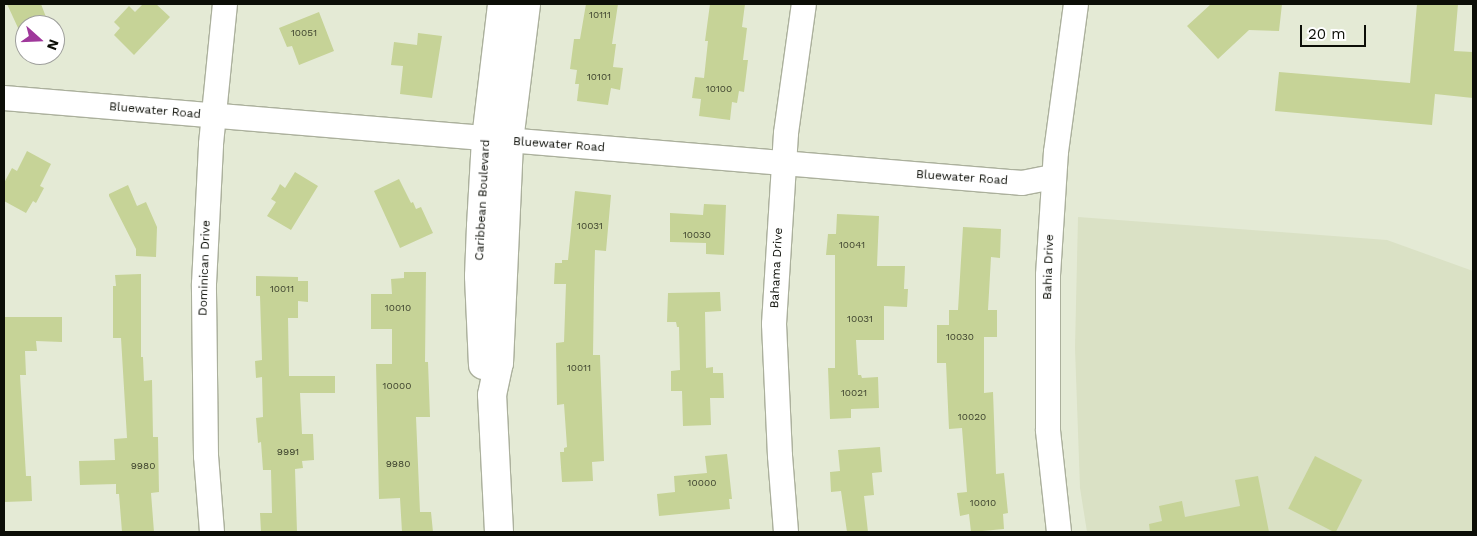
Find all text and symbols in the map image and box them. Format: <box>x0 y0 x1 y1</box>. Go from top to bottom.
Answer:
house number: 10111 <box>589 9 611 21</box>
north arrow <box>15 15 65 65</box>
scale bar <box>1302 15 1368 47</box>
text: 20 m <box>1308 25 1346 43</box>
house number: 10051 <box>291 27 317 39</box>
text: N <box>44 37 62 52</box>
house number: 10101 <box>587 71 611 83</box>
house number: 10100 <box>706 83 732 95</box>
street label: Bluewater Road <box>108 100 202 122</box>
street label: Bluewater Road <box>512 135 606 155</box>
street label: Caribbean Boulevard <box>473 139 493 261</box>
street label: Bluewater Road <box>915 168 1009 188</box>
street label: Dominican Drive <box>196 220 214 316</box>
house number: 10031 <box>577 220 603 232</box>
street label: Bahama Drive <box>768 227 786 309</box>
house number: 10030 <box>683 229 711 241</box>
street label: Bahia Drive <box>1041 234 1057 300</box>
house number: 10041 <box>839 239 865 251</box>
house number: 10011 <box>270 283 294 295</box>
house number: 10010 <box>385 302 411 314</box>
house number: 10031 <box>847 313 873 325</box>
house number: 10030 <box>946 331 974 343</box>
house number: 10011 <box>567 362 591 374</box>
house number: 10000 <box>383 380 411 392</box>
house number: 10021 <box>841 387 867 399</box>
house number: 10020 <box>958 411 986 423</box>
house number: 9991 <box>277 446 299 458</box>
house number: 9980 <box>386 458 410 470</box>
house number: 9980 <box>131 460 155 472</box>
house number: 10000 <box>688 477 716 489</box>
house number: 10010 <box>970 497 996 509</box>

